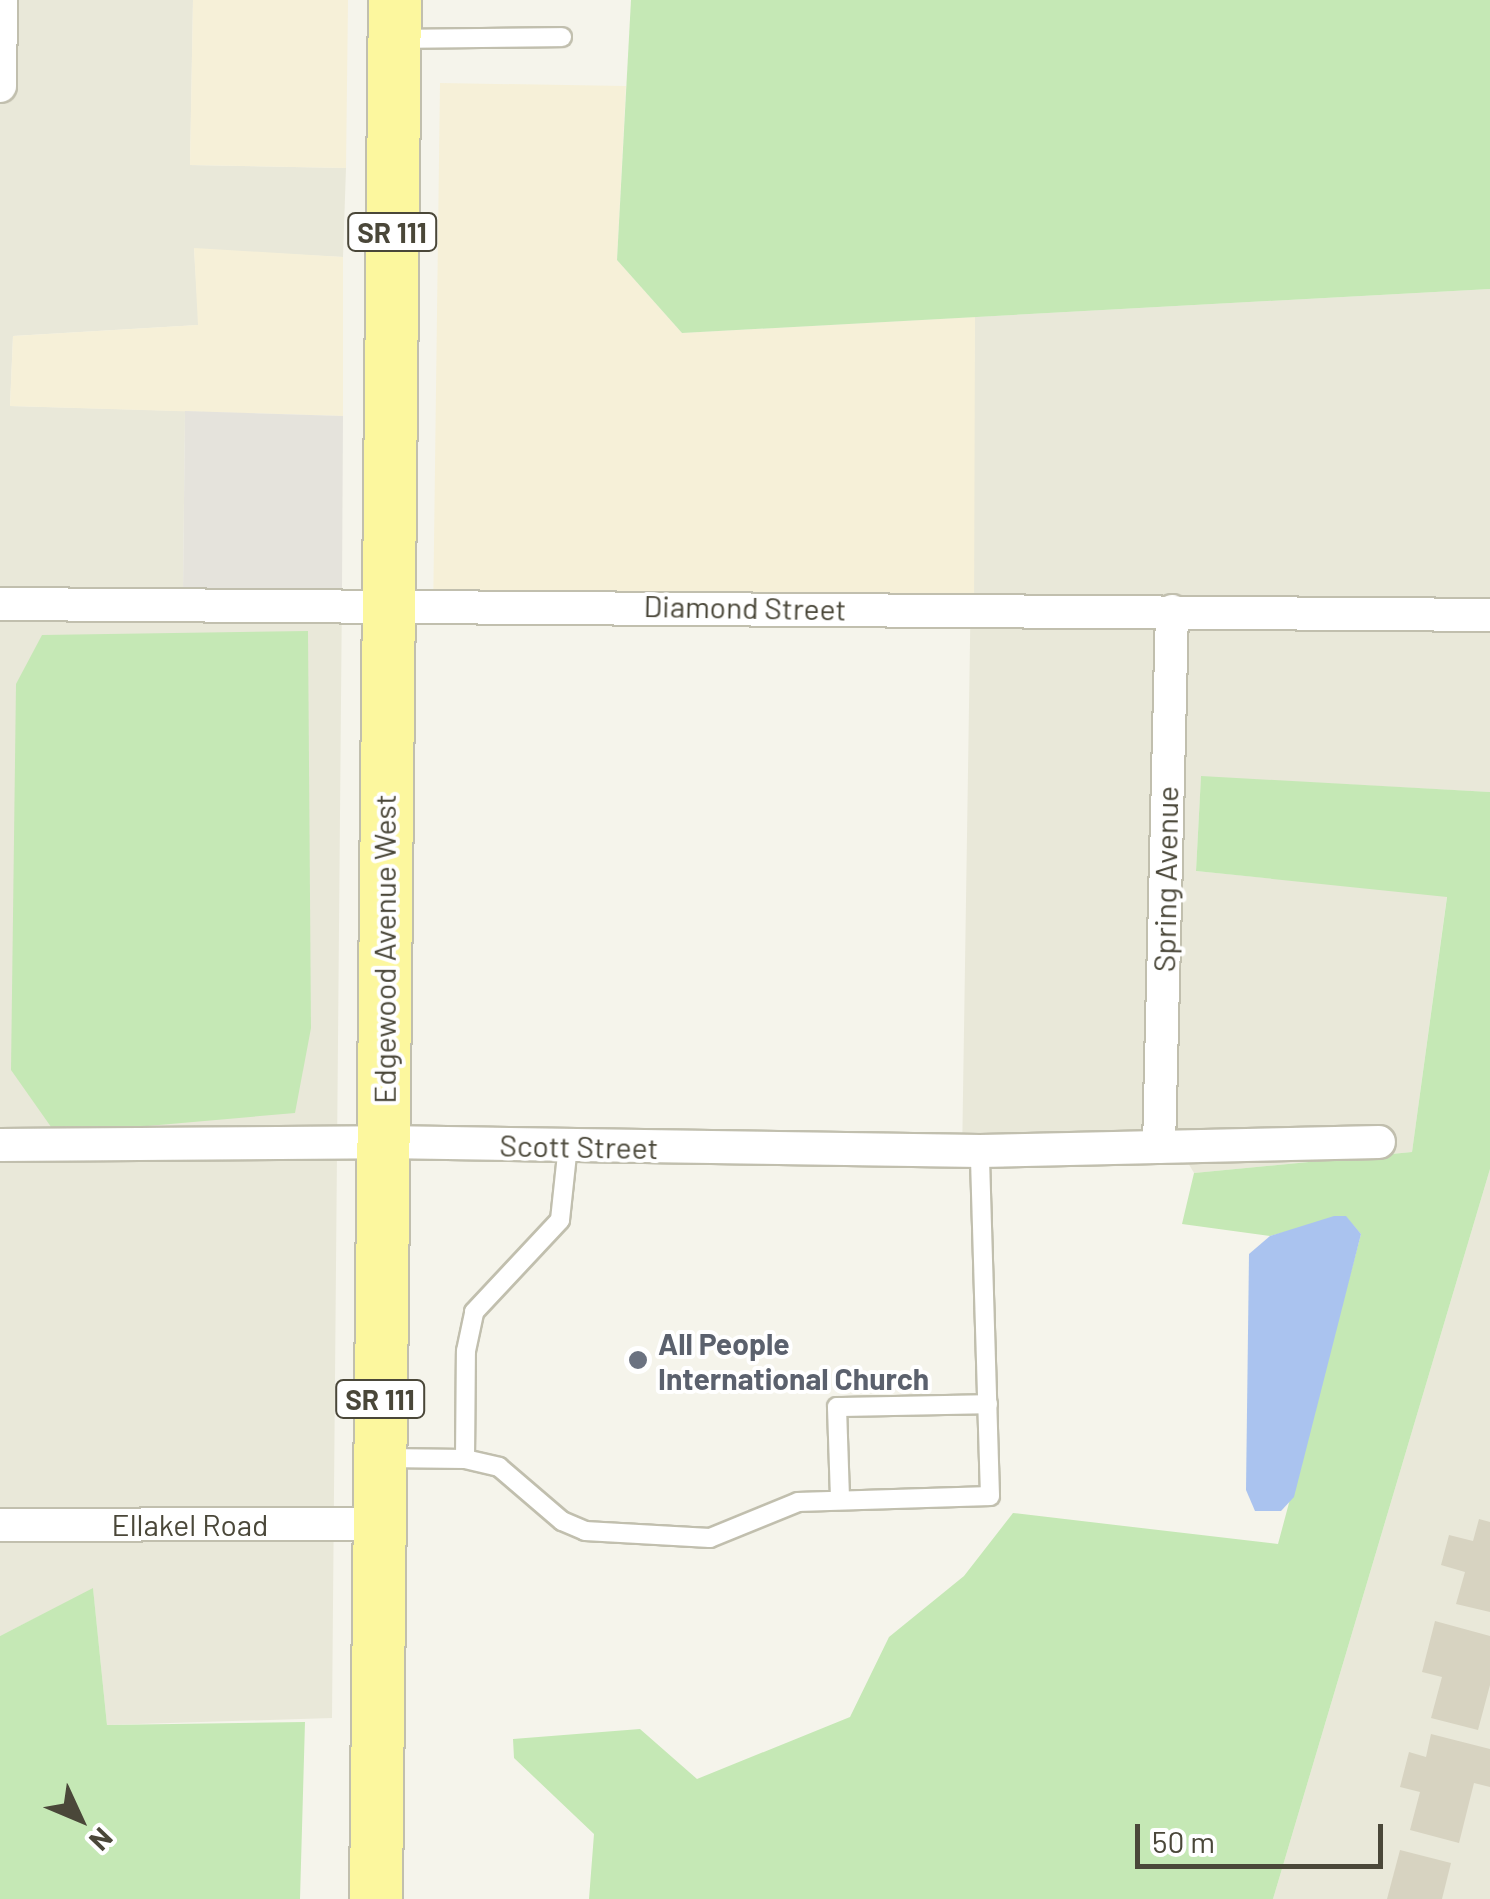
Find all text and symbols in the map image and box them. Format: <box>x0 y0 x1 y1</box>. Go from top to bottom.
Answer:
road number: SR 111 <box>347 209 437 255</box>
street label: Diamond Street <box>643 587 847 627</box>
street label: Spring Avenue <box>1145 786 1185 972</box>
street label: Edgewood Avenue West <box>366 794 402 1104</box>
street label: Scott Street <box>499 1127 659 1165</box>
place label: All People International Church <box>658 1325 929 1396</box>
marker: All People International Church <box>627 1349 649 1371</box>
road number: SR 111 <box>335 1376 425 1422</box>
street label: Ellakel Road <box>112 1506 268 1542</box>
north arrow <box>30 1769 130 1869</box>
scale bar <box>1140 1804 1388 1866</box>
text: N <box>83 1821 120 1858</box>
text: 50 m <box>1152 1823 1215 1859</box>

